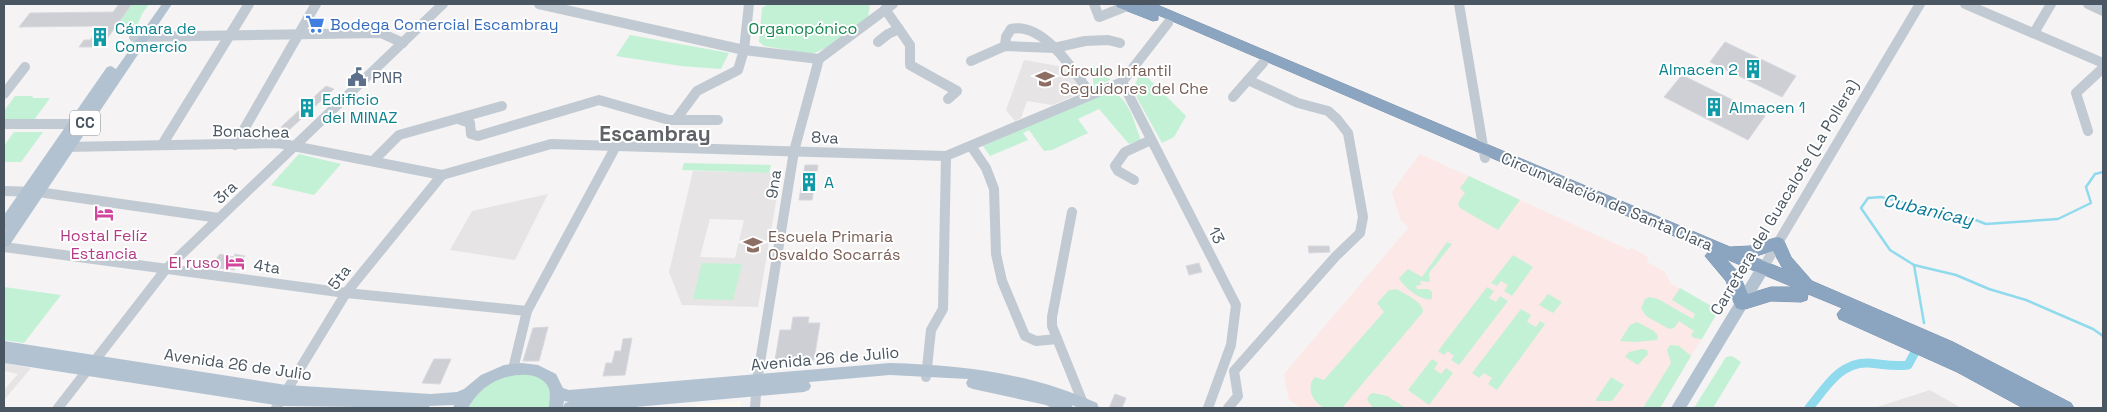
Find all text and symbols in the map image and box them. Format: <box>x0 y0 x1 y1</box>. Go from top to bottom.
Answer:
supermarket icon: Bodega Comercial Escambray <box>304 13 326 35</box>
place label: Bodega Comercial Escambray <box>330 14 559 35</box>
place label: Cámara de Comercio <box>115 18 196 57</box>
park label: Organopónico <box>749 18 858 39</box>
building icon: Cámara de Comercio <box>89 26 111 48</box>
building icon: Almacen 2 <box>1742 58 1764 80</box>
place label: Almacen 2 <box>1659 59 1738 80</box>
place label: Círculo Infantil Seguidores del Che <box>1060 60 1209 99</box>
public building icon: PNR <box>346 66 368 88</box>
place label: PNR <box>372 67 402 88</box>
school or university icon: Círculo Infantil Seguidores del Che <box>1034 68 1056 90</box>
street label: Carretera del Guacalote (La Pollera) <box>1705 75 1863 319</box>
place label: Edificio del MINAZ <box>322 89 398 128</box>
building icon: Almacen 1 <box>1703 96 1725 118</box>
building icon: Edificio del MINAZ <box>296 97 318 119</box>
place label: Almacen 1 <box>1729 97 1805 118</box>
road number: CC <box>70 110 100 136</box>
street label: Bonachea <box>212 120 290 143</box>
district label: Escambray <box>599 120 711 147</box>
street label: 8va <box>811 127 839 148</box>
street label: Circunvalación de Santa Clara <box>1498 147 1716 256</box>
street label: 9na <box>761 168 786 200</box>
building icon: A <box>798 171 820 193</box>
place label: A <box>824 172 834 193</box>
street label: 3ra <box>209 176 241 208</box>
water label: Cubanicay <box>1881 188 1976 231</box>
hotel icon: Hostal Felíz Estancia <box>93 202 115 224</box>
street label: 13 <box>1203 223 1230 247</box>
place label: Hostal Felíz Estancia <box>60 225 148 264</box>
place label: Escuela Primaria Osvaldo Socarrás <box>768 226 900 265</box>
school or university icon: Escuela Primaria Osvaldo Socarrás <box>742 234 764 256</box>
hotel icon: El ruso <box>224 251 246 273</box>
place label: El ruso <box>169 252 220 273</box>
street label: 4ta <box>252 254 282 279</box>
street label: 5ta <box>323 261 356 294</box>
street label: Avenida 26 de Julio <box>750 342 900 375</box>
street label: Avenida 26 de Julio <box>163 344 313 385</box>

